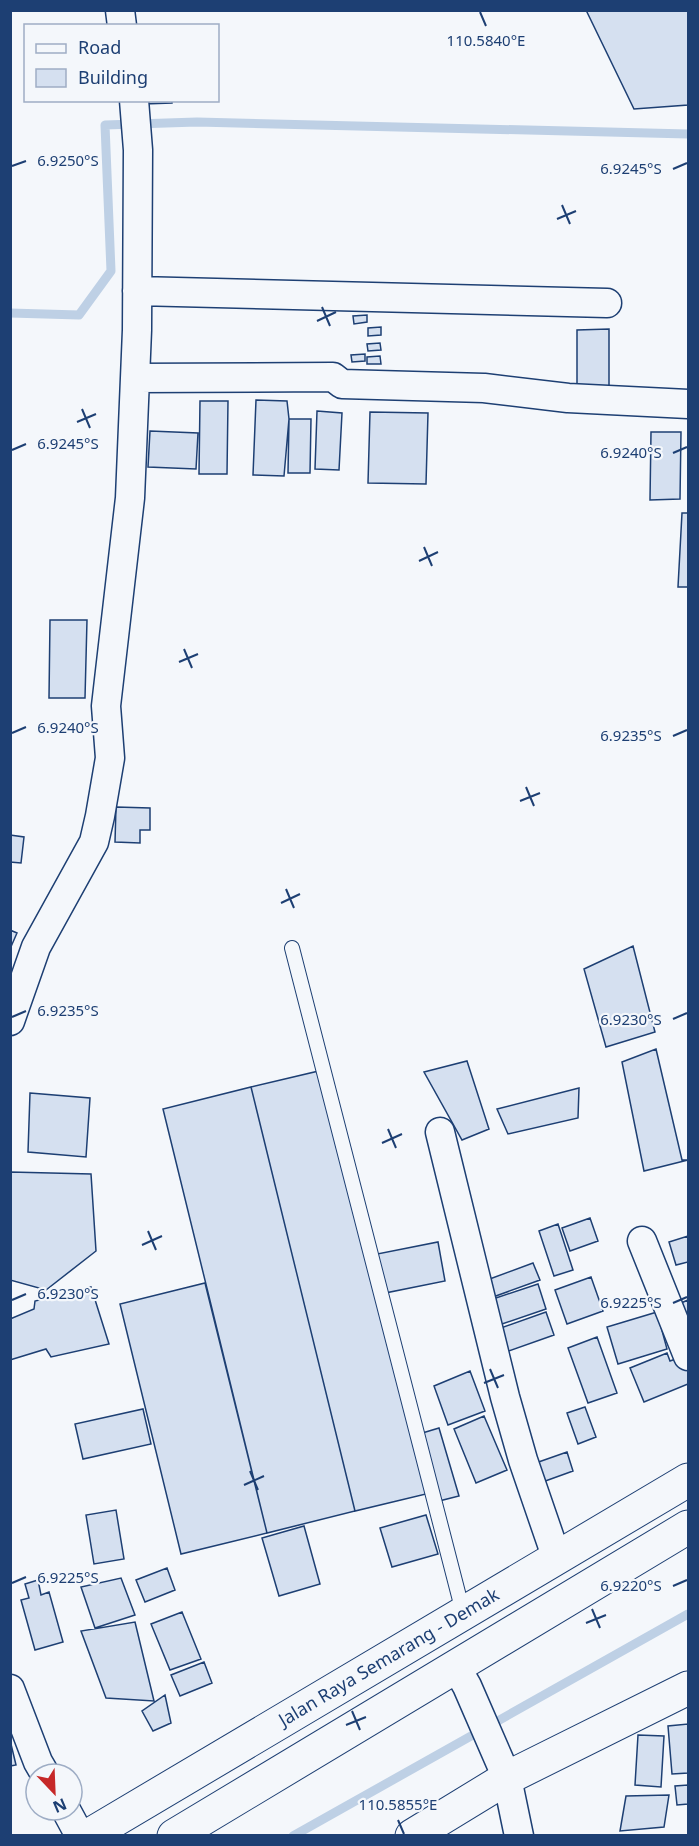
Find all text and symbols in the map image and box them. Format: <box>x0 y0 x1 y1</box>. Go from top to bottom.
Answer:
legend <box>24 24 219 102</box>
text: 110.5840°E <box>447 30 525 50</box>
text: Road <box>78 35 121 59</box>
text: Building <box>78 65 148 89</box>
text: 6.9250°S <box>37 150 99 170</box>
text: 6.9245°S <box>600 158 662 178</box>
text: 6.9245°S <box>37 433 99 453</box>
text: 6.9240°S <box>600 442 662 462</box>
text: 6.9240°S <box>37 717 99 737</box>
text: 6.9235°S <box>600 725 662 745</box>
text: 6.9235°S <box>37 1000 99 1020</box>
text: 6.9230°S <box>600 1009 662 1029</box>
text: 6.9230°S <box>37 1283 99 1303</box>
text: 6.9225°S <box>600 1292 662 1312</box>
text: 6.9225°S <box>37 1567 99 1587</box>
text: 6.9220°S <box>600 1575 662 1595</box>
street label: Jalan Raya Semarang - Demak <box>272 1582 503 1732</box>
north arrow <box>24 1762 84 1822</box>
text: N <box>50 1793 70 1818</box>
text: 110.5855°E <box>359 1794 437 1814</box>

